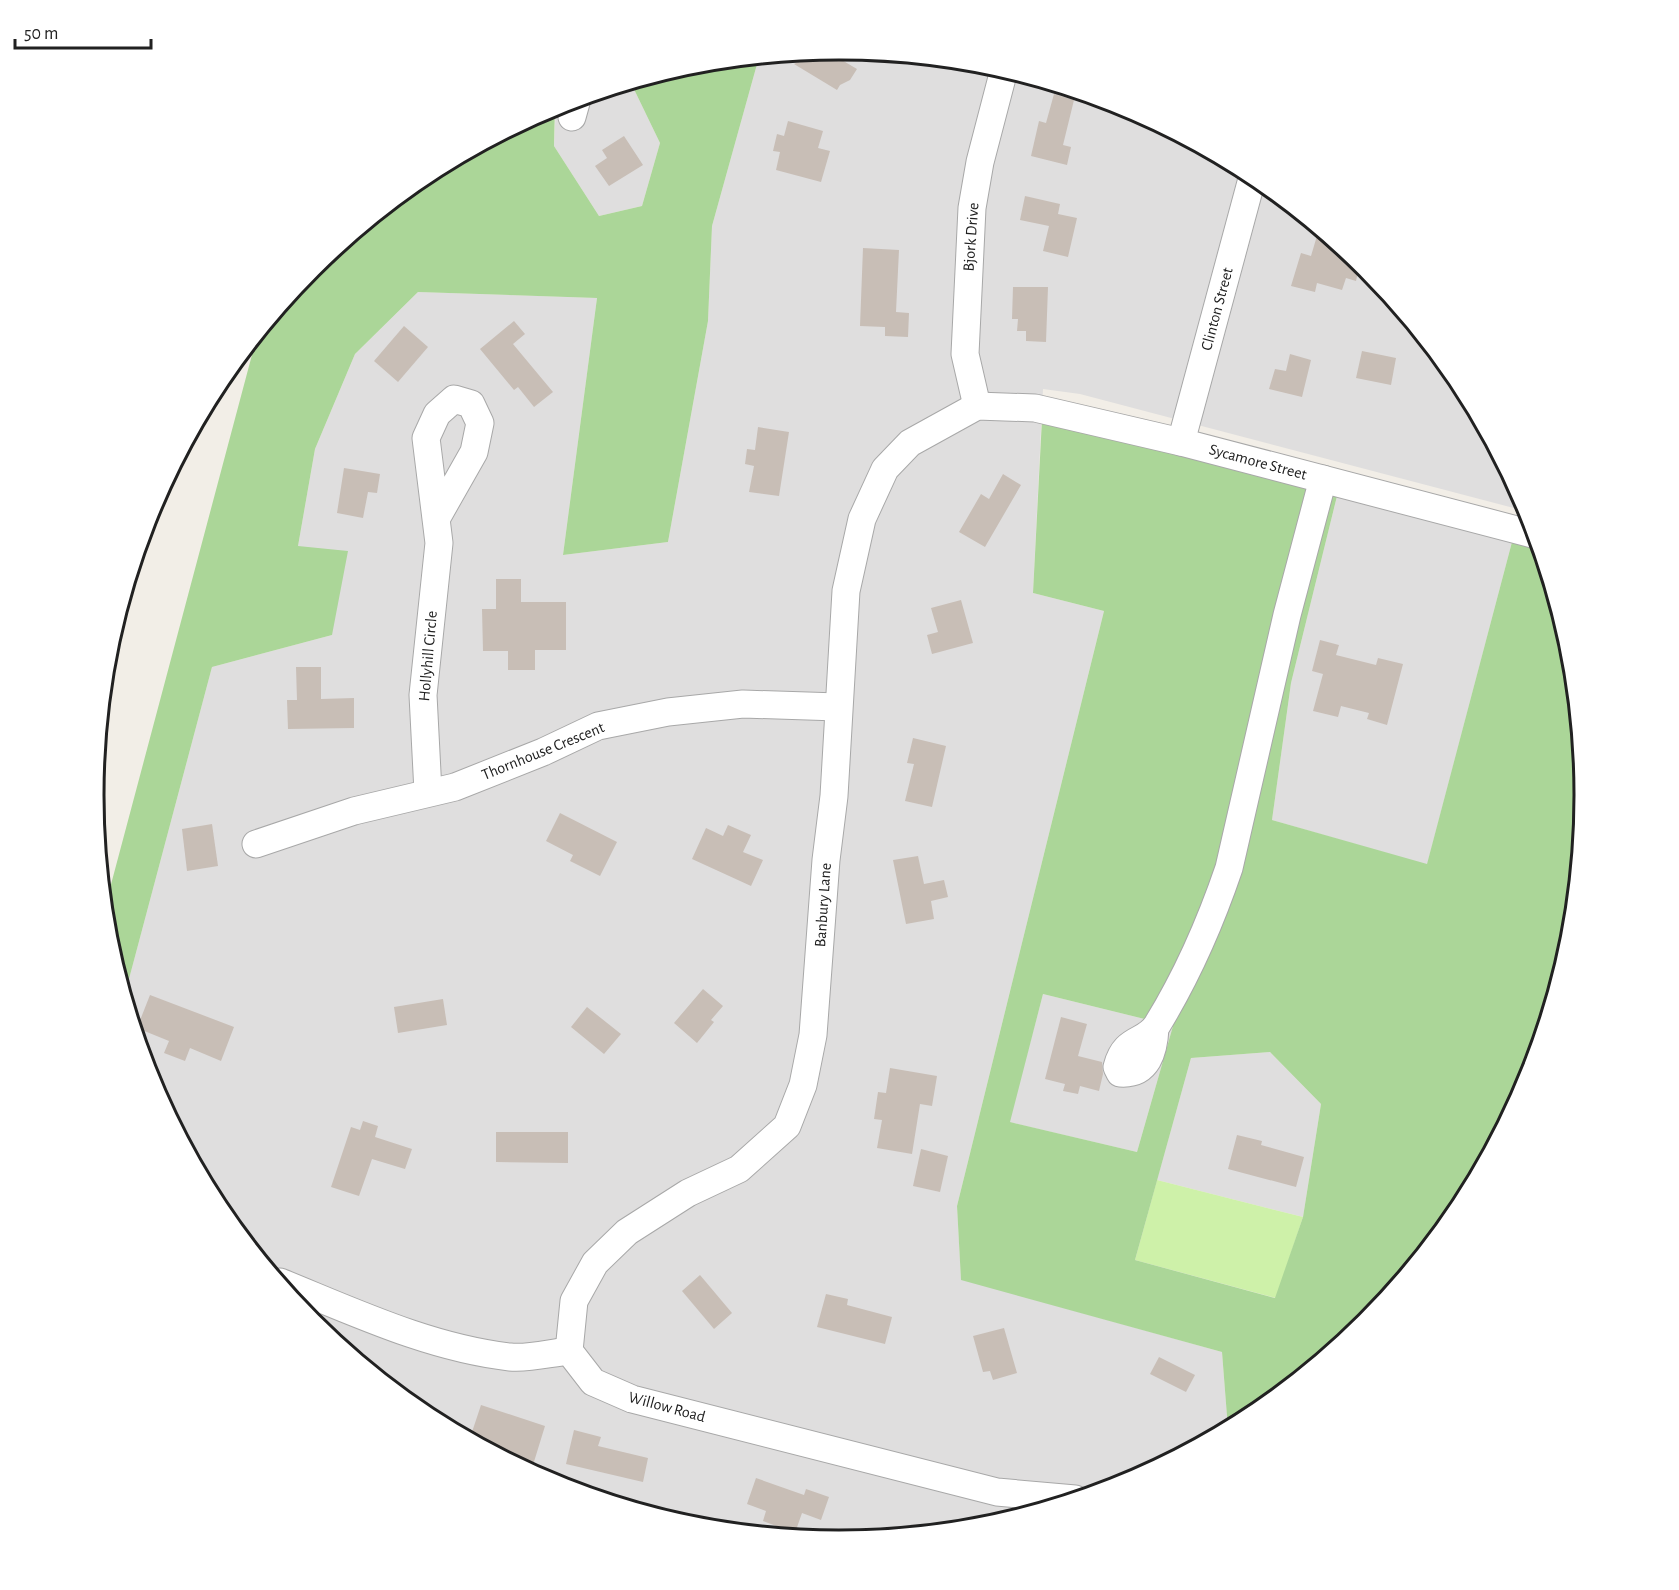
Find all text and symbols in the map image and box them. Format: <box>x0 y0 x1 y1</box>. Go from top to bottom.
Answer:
scale bar <box>15 12 152 50</box>
text: 50 m <box>24 25 58 43</box>
street label: Bjork Drive <box>961 202 982 272</box>
street label: Clinton Street <box>1198 266 1236 352</box>
street label: Sycamore Street <box>1207 441 1309 484</box>
street label: Hollyhill Circle <box>416 610 441 702</box>
street label: Thornhouse Crescent <box>479 719 607 783</box>
street label: Banbury Lane <box>812 862 835 948</box>
street label: Willow Road <box>627 1389 707 1425</box>

